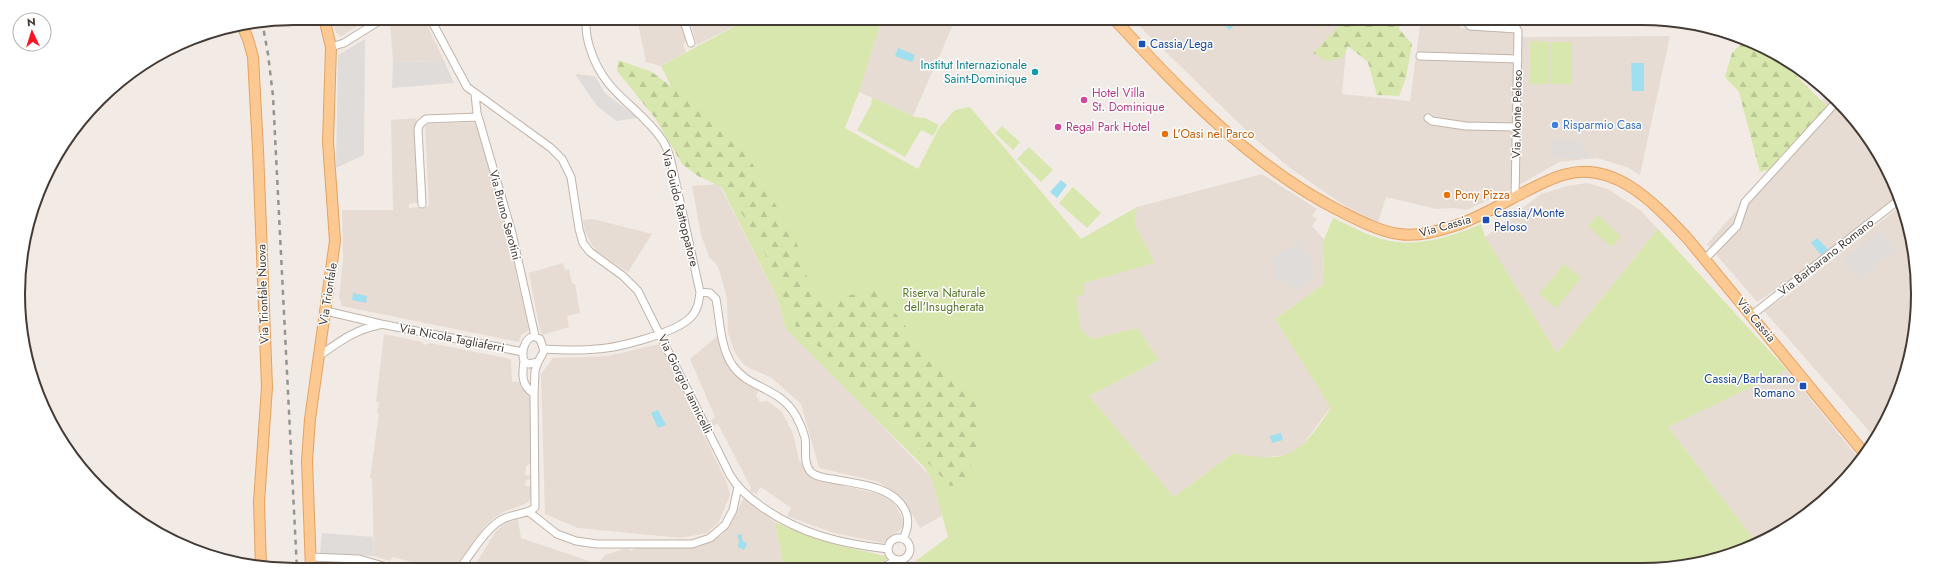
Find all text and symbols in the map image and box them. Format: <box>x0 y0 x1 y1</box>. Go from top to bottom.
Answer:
north arrow <box>12 12 52 52</box>
text: N <box>26 14 36 30</box>
place label: Cassia/Lega <box>1150 35 1213 53</box>
marker: Cassia/Lega <box>1137 39 1147 49</box>
place label: Institut Internazionale Saint-Dominique <box>921 56 1027 88</box>
marker: Institut Internazionale Saint-Dominique <box>1030 67 1040 77</box>
street label: Via Monte Peloso <box>1507 69 1527 159</box>
place label: Hotel Villa St. Dominique <box>1092 84 1165 116</box>
marker: Hotel Villa St. Dominique <box>1079 95 1089 105</box>
place label: Risparmio Casa <box>1563 116 1642 134</box>
place label: Regal Park Hotel <box>1066 118 1150 136</box>
marker: Risparmio Casa <box>1550 120 1560 130</box>
marker: Regal Park Hotel <box>1053 122 1063 132</box>
place label: L'Oasi nel Parco <box>1173 125 1255 143</box>
marker: L'Oasi nel Parco <box>1160 129 1170 139</box>
street label: Via Guido Rattoppatore <box>657 148 703 268</box>
street label: Via Bruno Serotini <box>484 168 526 262</box>
place label: Pony Pizza <box>1455 186 1510 204</box>
marker: Pony Pizza <box>1442 190 1452 200</box>
place label: Cassia/Monte Peloso <box>1494 204 1564 236</box>
street label: Via Cassia <box>1417 210 1473 242</box>
street label: Via Barbarano Romano <box>1774 214 1878 300</box>
marker: Cassia/Monte Peloso <box>1481 215 1491 225</box>
street label: Via Trionfale Nuova <box>252 244 274 344</box>
street label: Via Trionfale <box>314 261 342 327</box>
park label: Riserva Naturale dell'Insugherata <box>902 284 986 316</box>
street label: Via Cassia <box>1732 294 1780 346</box>
street label: Via Nicola Tagliaferri <box>398 319 506 357</box>
street label: Via Giorgio Iannicelli <box>653 331 717 437</box>
place label: Cassia/Barbarano Romano <box>1704 370 1795 402</box>
marker: Cassia/Barbarano Romano <box>1798 381 1808 391</box>

